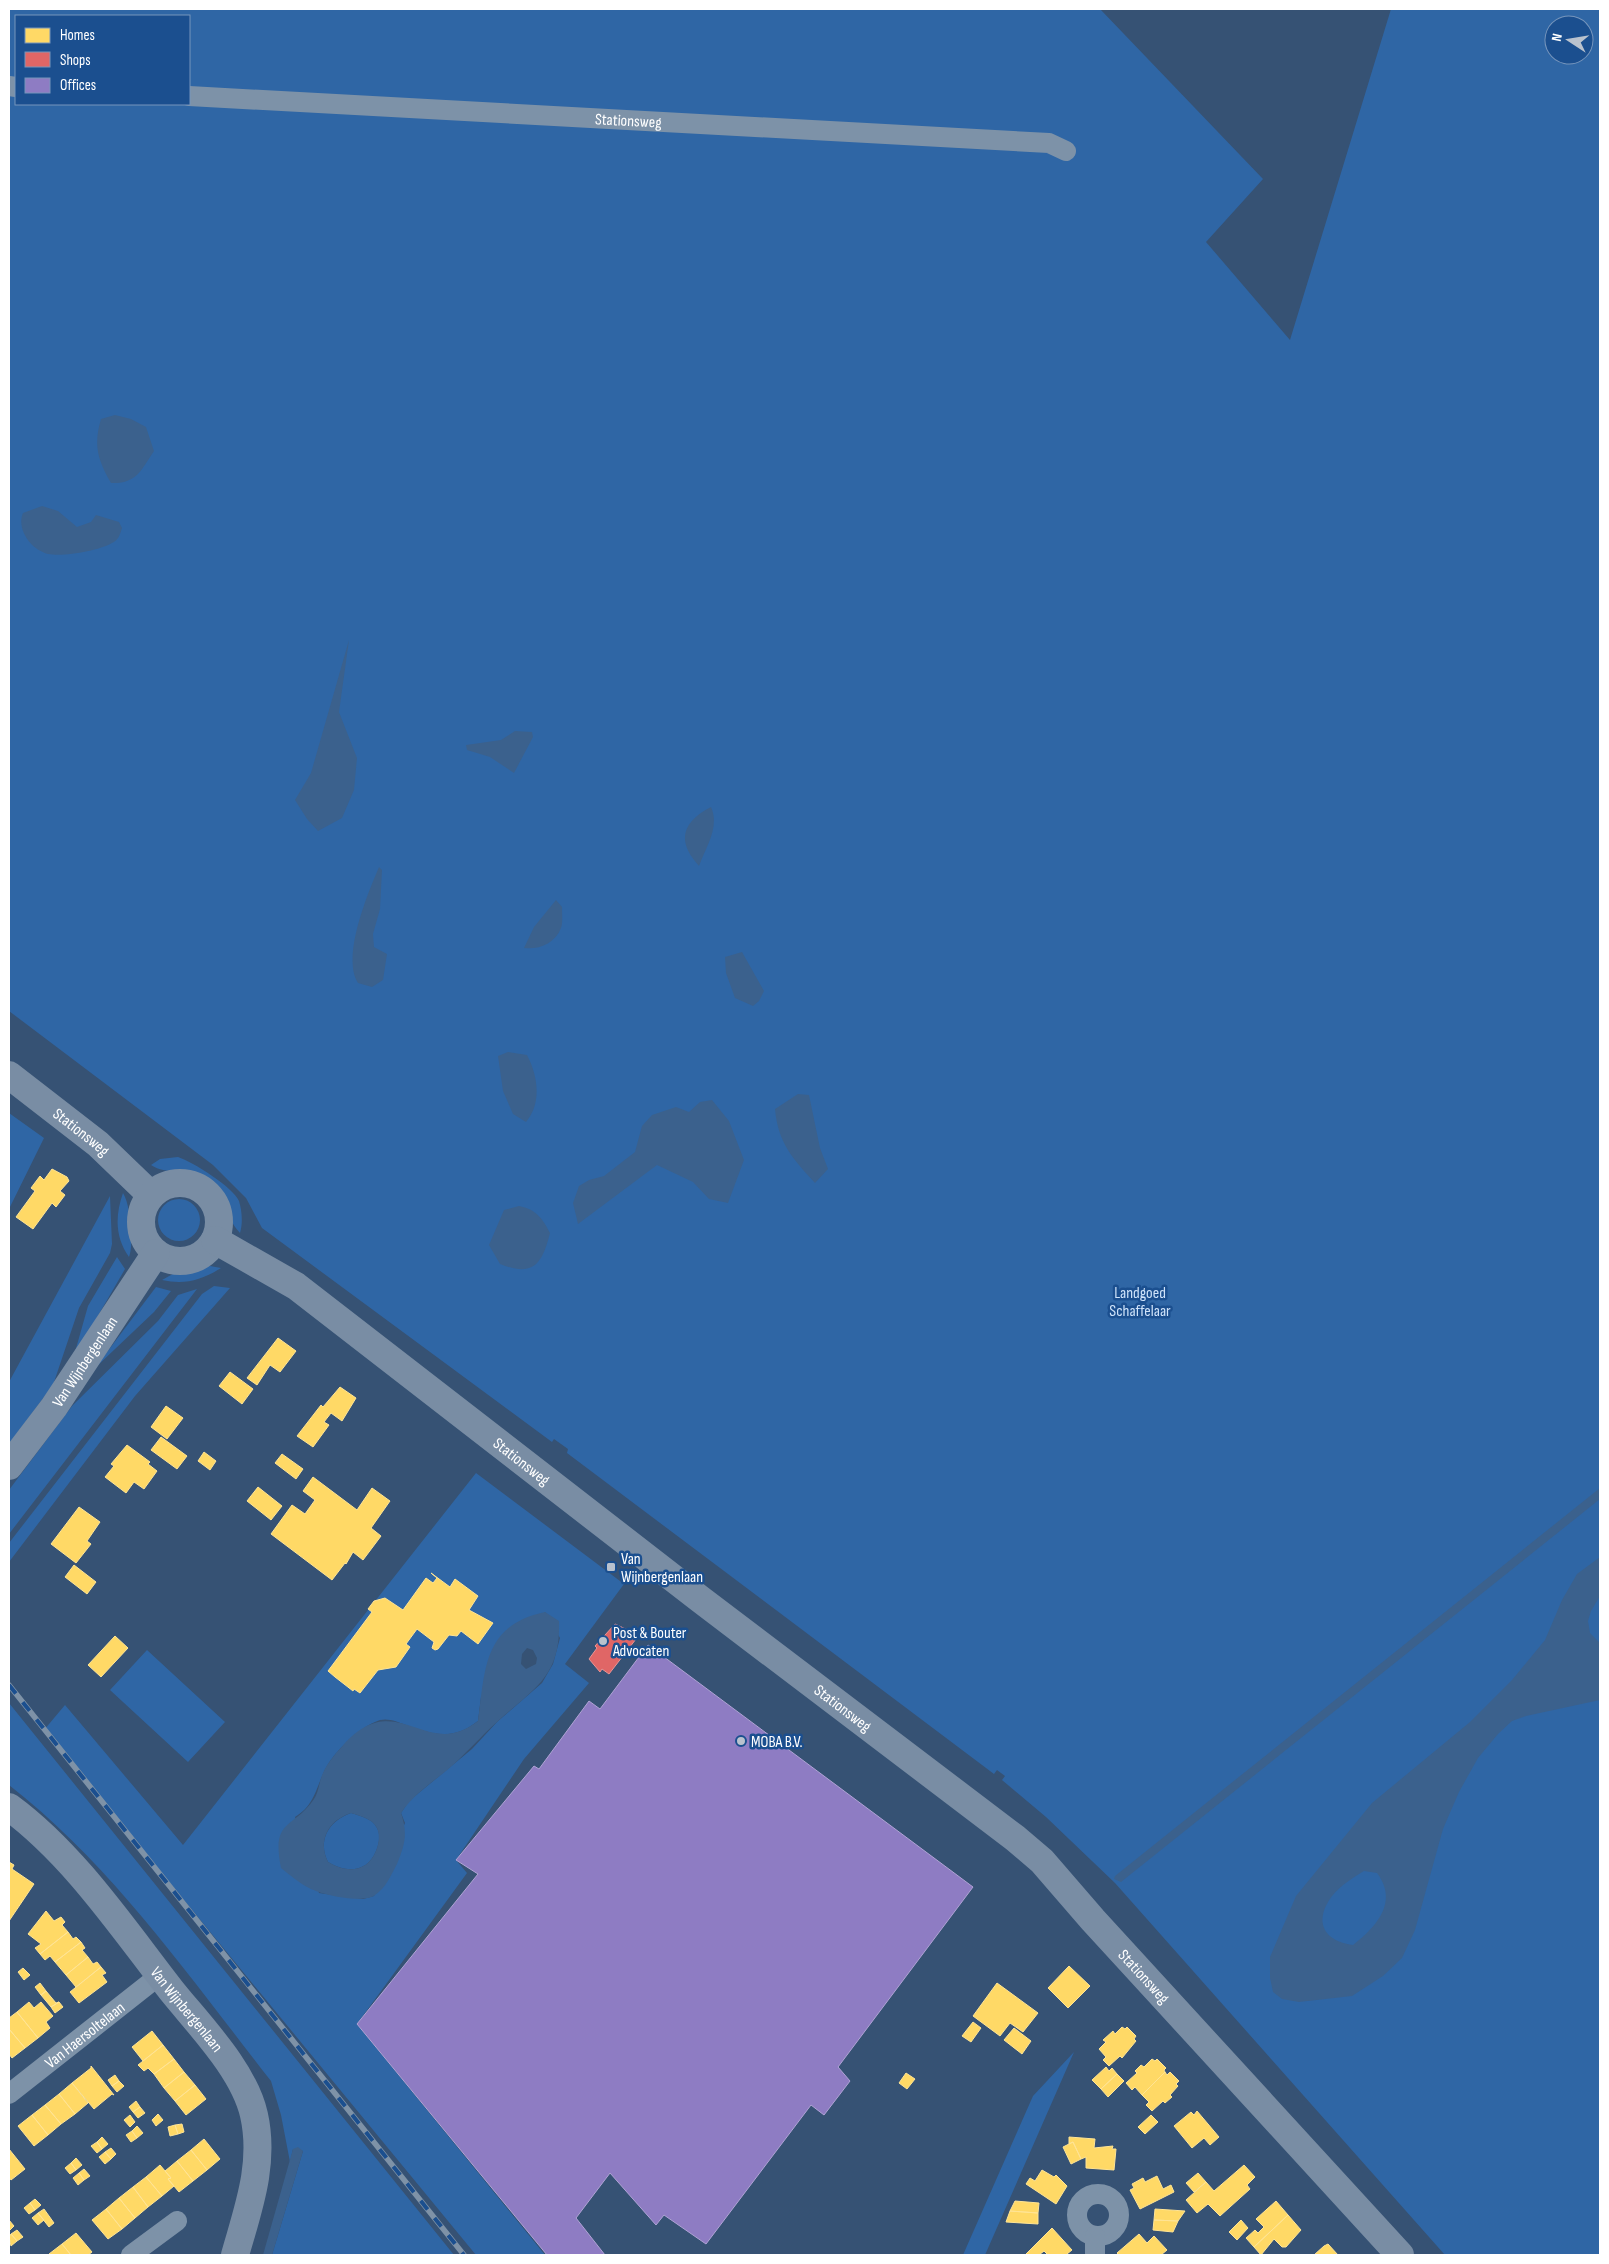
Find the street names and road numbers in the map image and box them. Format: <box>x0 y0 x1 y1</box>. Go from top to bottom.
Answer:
street label: Stationsweg <box>594 110 662 133</box>
street label: Stationsweg <box>49 1105 113 1161</box>
street label: Van Wijnbergenlaan <box>49 1313 122 1411</box>
street label: Stationsweg <box>489 1434 553 1490</box>
street label: Stationsweg <box>810 1681 875 1737</box>
street label: Stationsweg <box>1114 1946 1173 2008</box>
street label: Van Wijnbergenlaan <box>146 1964 226 2056</box>
street label: Van Haersoltelaan <box>42 1999 129 2073</box>

